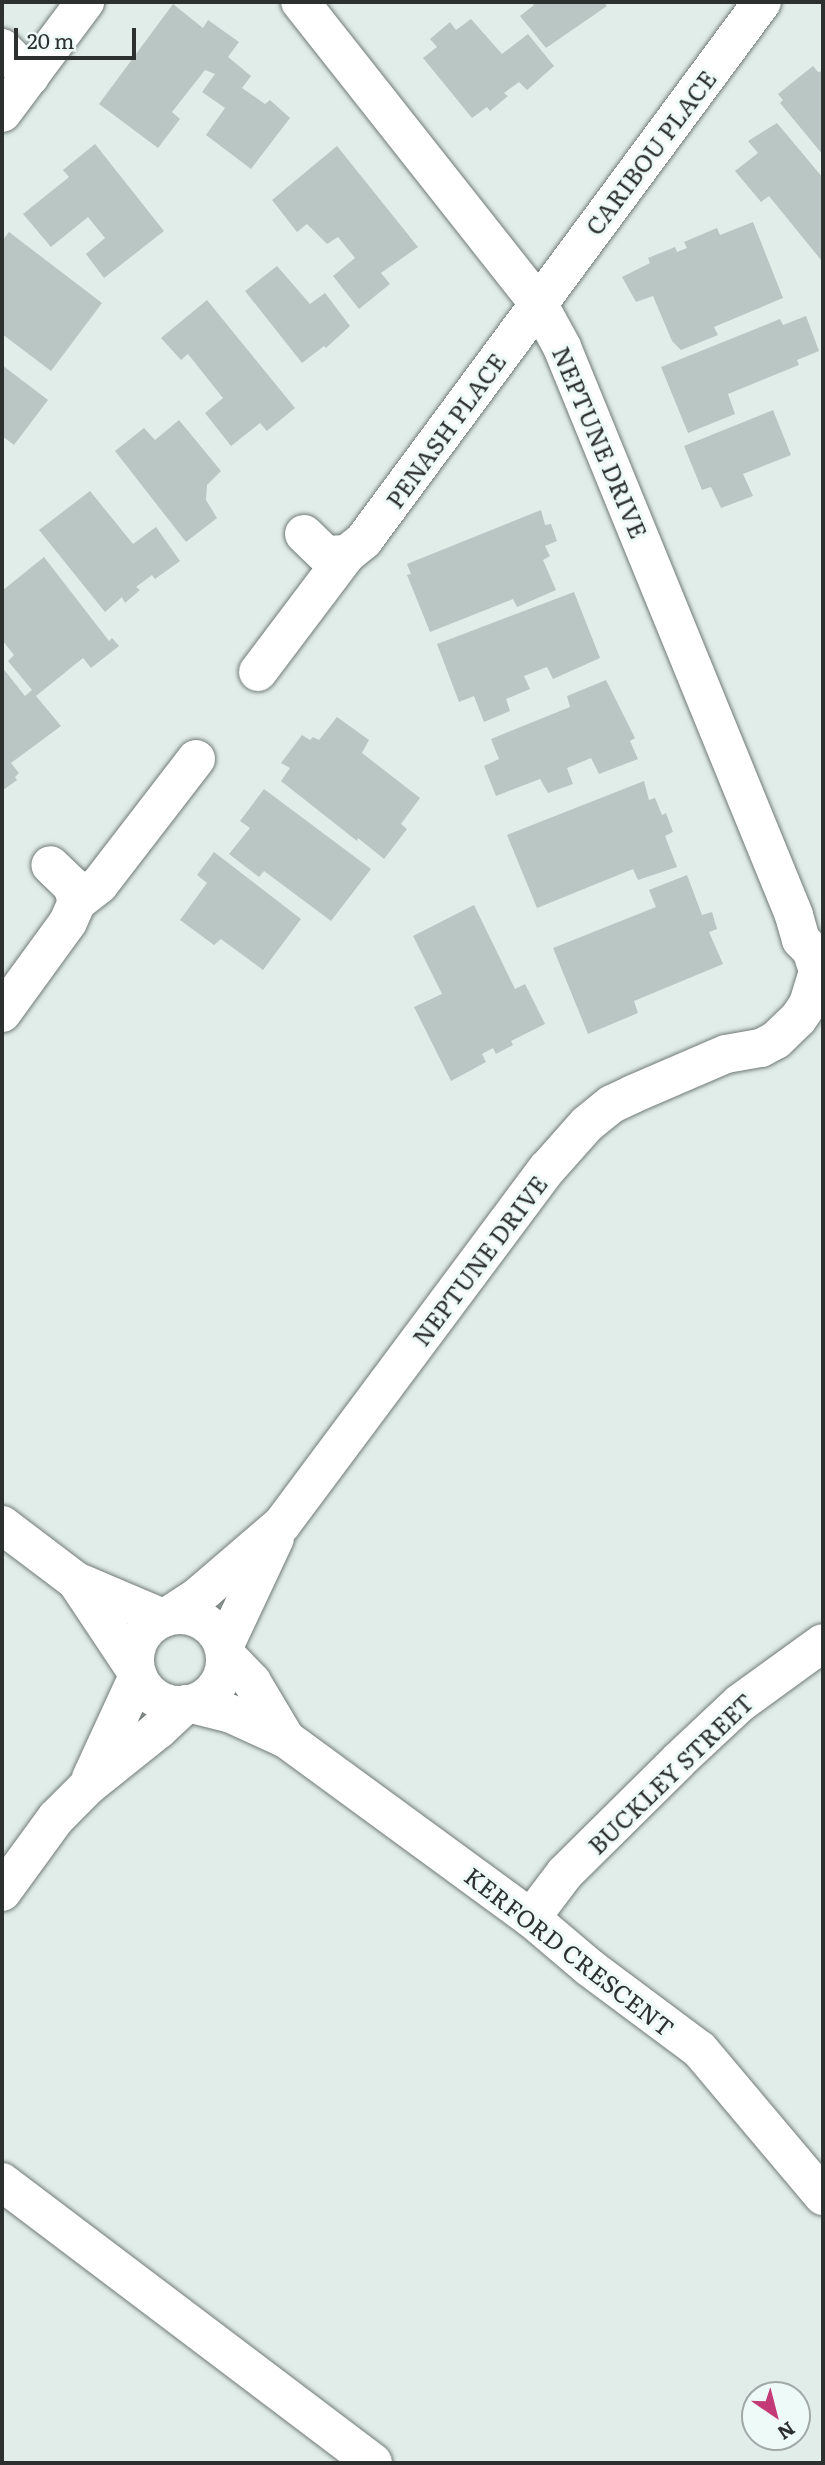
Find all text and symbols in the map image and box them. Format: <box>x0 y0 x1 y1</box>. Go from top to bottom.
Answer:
scale bar <box>18 14 140 58</box>
text: 20 m <box>27 24 74 55</box>
street label: CARIBOU PLACE <box>579 64 721 240</box>
street label: NEPTUNE DRIVE <box>548 342 654 542</box>
street label: PENASH PLACE <box>379 347 511 513</box>
street label: NEPTUNE DRIVE <box>406 1169 552 1351</box>
street label: BUCKLEY STREET <box>581 1687 759 1859</box>
street label: KERFORD CRESCENT <box>460 1860 680 2042</box>
north arrow <box>741 2381 811 2451</box>
text: N <box>772 2416 801 2448</box>

